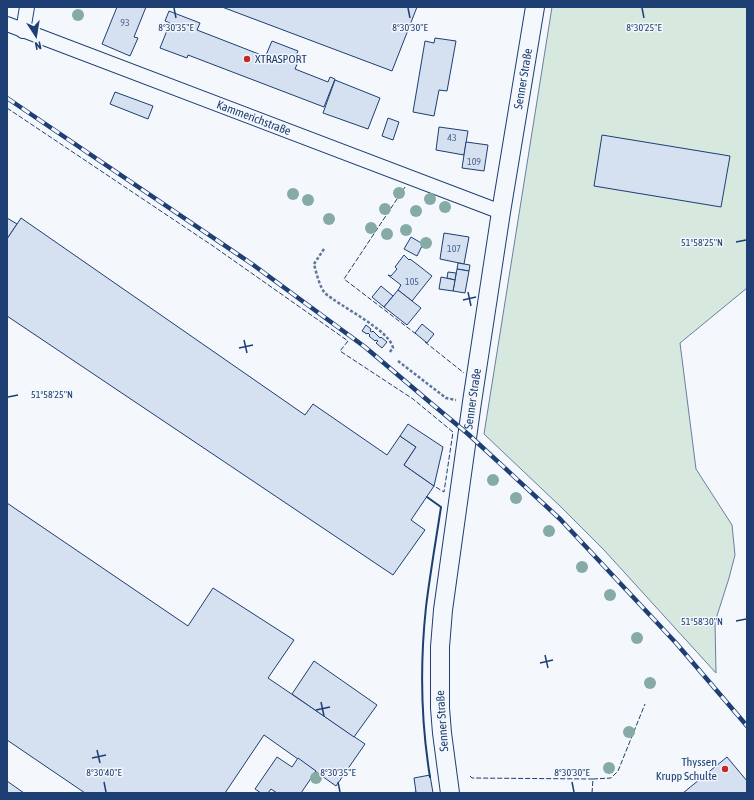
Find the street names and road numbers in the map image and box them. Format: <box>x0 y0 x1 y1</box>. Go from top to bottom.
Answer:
street label: Senner Straße <box>511 47 535 110</box>
street label: Kammerichstraße <box>215 97 293 138</box>
street label: Senner Straße <box>461 367 484 430</box>
street label: Senner Straße <box>433 690 451 752</box>

